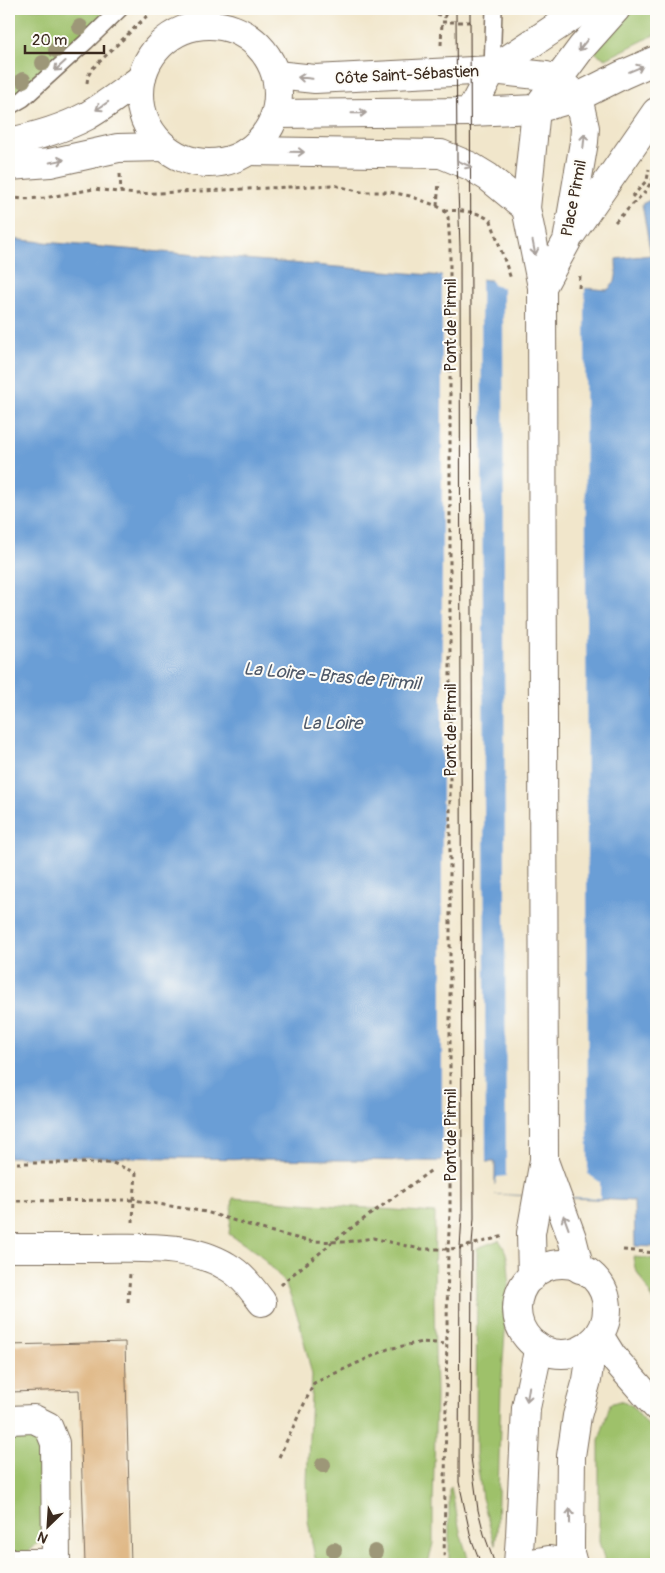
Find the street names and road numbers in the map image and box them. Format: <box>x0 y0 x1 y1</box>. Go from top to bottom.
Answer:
street label: Côte Saint-Sébastien <box>334 61 480 89</box>
street label: Place Pirmil <box>557 158 591 238</box>
street label: Pont de Pirmil <box>441 278 461 372</box>
street label: Pont de Pirmil <box>441 683 461 777</box>
street label: Pont de Pirmil <box>441 1088 461 1182</box>

